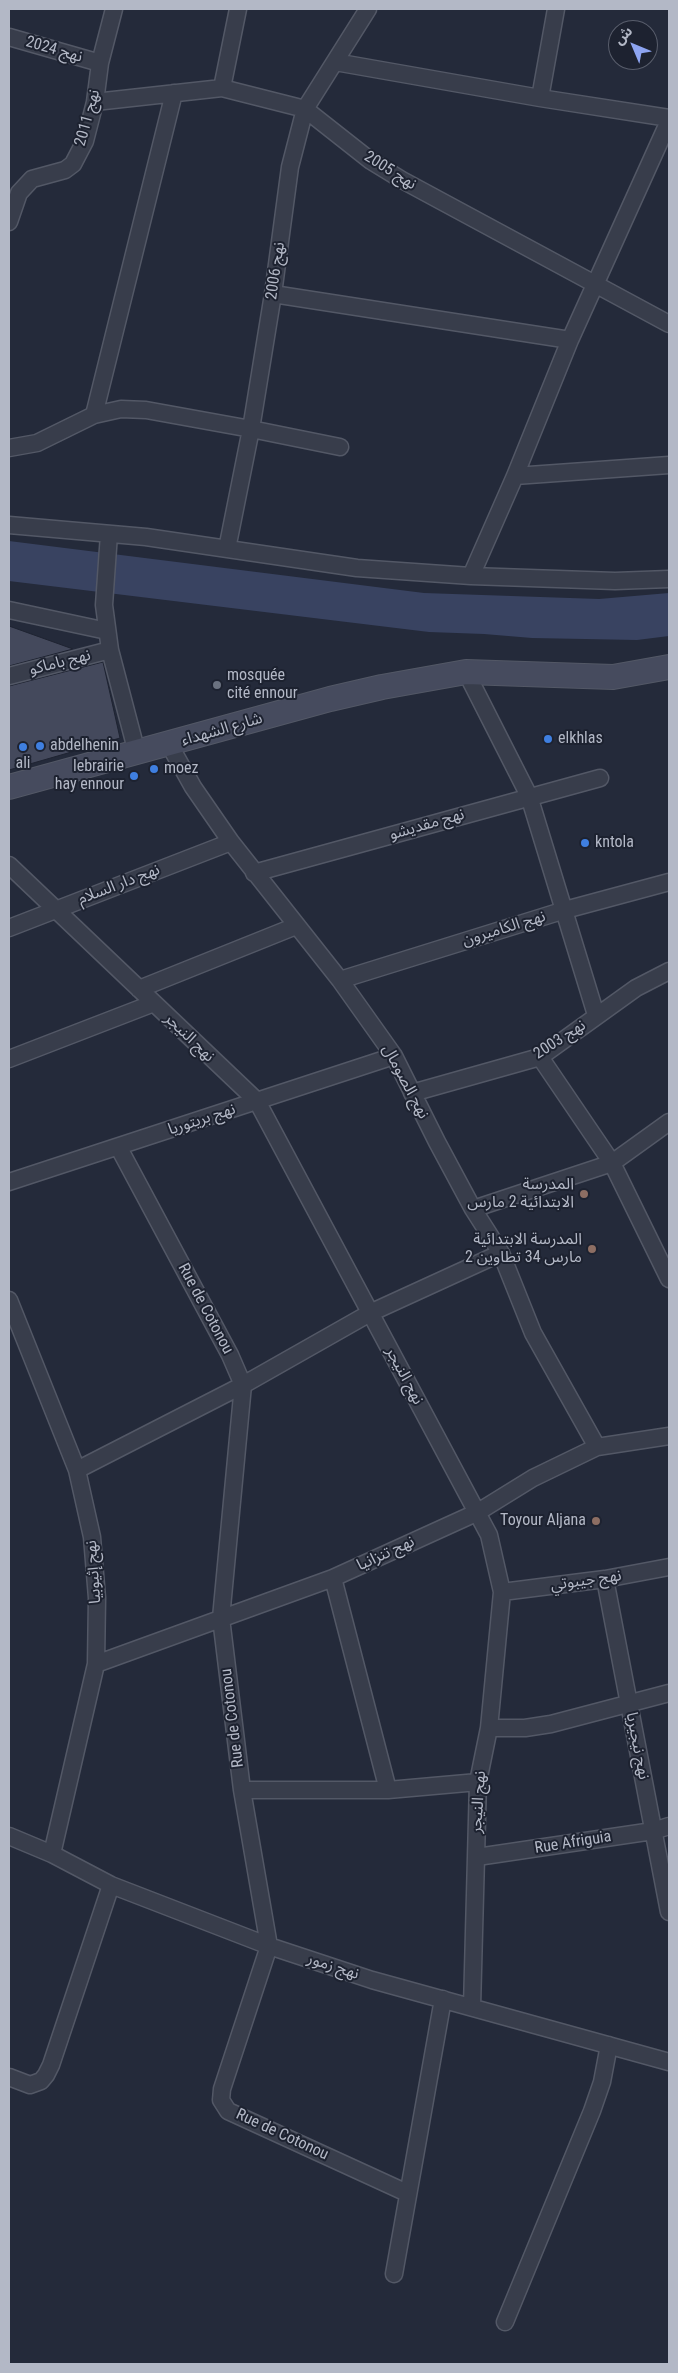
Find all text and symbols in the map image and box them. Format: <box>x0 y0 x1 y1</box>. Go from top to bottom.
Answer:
north arrow <box>608 20 658 70</box>
text: ش <box>611 23 636 48</box>
street label: نهج 2024 <box>23 33 85 67</box>
street label: نهج 2011 <box>71 87 105 149</box>
street label: نهج 2005 <box>360 147 420 195</box>
street label: نهج 2006 <box>262 241 290 301</box>
street label: نهج باماكو <box>27 646 93 680</box>
place label: mosquée cité ennour <box>227 666 298 704</box>
marker: mosquée cité ennour <box>211 679 223 691</box>
street label: شارع الشهداء <box>179 709 265 751</box>
place label: elkhlas <box>558 729 603 749</box>
marker: elkhlas <box>542 733 554 745</box>
place label: abdelhenin <box>50 736 119 756</box>
marker: abdelhenin <box>34 740 46 752</box>
marker: ali <box>17 741 29 753</box>
place label: ali <box>15 754 31 774</box>
place label: lebrairie hay ennour <box>55 757 124 795</box>
place label: moez <box>164 759 199 779</box>
marker: moez <box>148 763 160 775</box>
marker: lebrairie hay ennour <box>128 770 140 782</box>
street label: نهج مقديشو <box>387 805 467 845</box>
place label: kntola <box>595 833 634 853</box>
marker: kntola <box>579 837 591 849</box>
street label: نهج دار السلام <box>75 861 163 909</box>
street label: نهج الكاميرون <box>460 907 548 951</box>
street label: نهج النيجر <box>160 1009 218 1067</box>
street label: نهج 2003 <box>530 1016 590 1064</box>
street label: نهج الصومال <box>377 1042 433 1122</box>
street label: نهج بريتوريا <box>166 1100 238 1140</box>
place label: المدرسة الابتدائية 2 مارس <box>467 1175 574 1213</box>
marker: المدرسة الابتدائية 2 مارس <box>578 1188 590 1200</box>
place label: المدرسة الابتدائية 2 مارس 34 تطاوين <box>465 1230 582 1268</box>
marker: المدرسة الابتدائية 2 مارس 34 تطاوين <box>586 1243 598 1255</box>
street label: Rue de Cotonou <box>173 1260 237 1358</box>
street label: نهج النيجر <box>381 1344 427 1408</box>
place label: Toyour Aljana <box>500 1511 586 1531</box>
marker: Toyour Aljana <box>590 1515 602 1527</box>
street label: نهج تنزانيا <box>354 1532 418 1576</box>
street label: نهج إثيوبيا <box>82 1540 106 1604</box>
street label: نهج جيبوتي <box>549 1567 623 1595</box>
street label: Rue de Cotonou <box>217 1667 249 1769</box>
street label: نهج نيجيريا <box>621 1711 653 1781</box>
street label: نهج النيجر <box>467 1770 491 1834</box>
street label: Rue Afriguia <box>533 1827 613 1859</box>
street label: نهج زمور <box>305 1950 361 1984</box>
street label: Rue de Cotonou <box>233 2105 331 2165</box>

